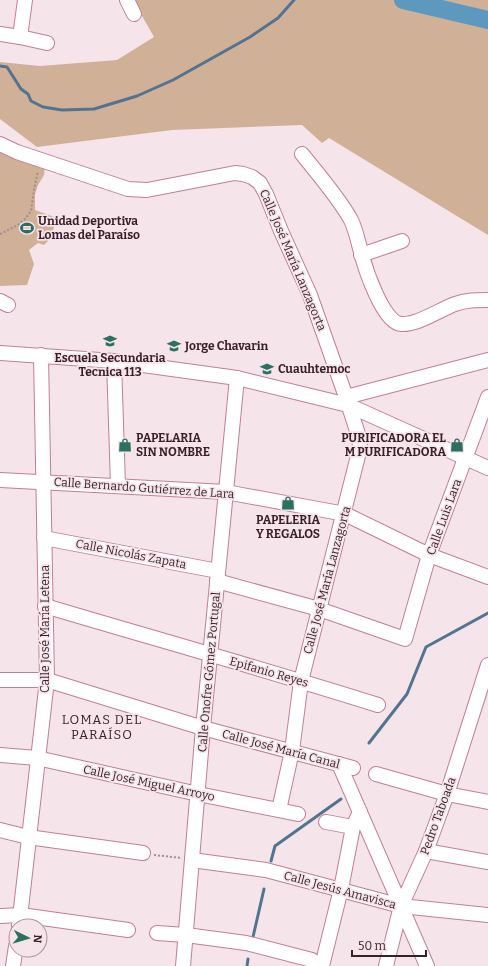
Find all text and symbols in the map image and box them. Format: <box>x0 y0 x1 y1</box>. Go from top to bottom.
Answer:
street label: Calle José María Lanzagorta <box>257 187 329 333</box>
place label: Unidad Deportiva Lomas del Paraíso <box>38 214 140 242</box>
sports icon: Unidad Deportiva Lomas del Paraíso <box>19 220 35 236</box>
school or university icon: Escuela Secundaria Tecnica 113 <box>102 333 118 349</box>
school or university icon: Jorge Chavarin <box>166 338 182 354</box>
place label: Jorge Chavarin <box>184 339 269 353</box>
place label: Escuela Secundaria Tecnica 113 <box>55 351 166 379</box>
school or university icon: Cuauhtemoc <box>259 361 275 377</box>
place label: Cuauhtemoc <box>278 362 351 376</box>
place label: PAPELARIA SIN NOMBRE <box>136 431 210 459</box>
place label: PURIFICADORA EL M PURIFICADORA <box>341 431 446 459</box>
shop icon: PAPELARIA SIN NOMBRE <box>117 437 133 453</box>
shop icon: PURIFICADORA EL M PURIFICADORA <box>449 437 465 453</box>
street label: Calle Bernardo Gutiérrez de Lara <box>53 475 235 501</box>
street label: Calle Luis Lara <box>424 477 464 557</box>
shop icon: PAPELERIA Y REGALOS <box>280 495 296 511</box>
street label: Calle José María Lanzagorta <box>301 504 354 655</box>
place label: PAPELERIA Y REGALOS <box>256 513 320 541</box>
street label: Calle Nicolás Zapata <box>75 536 188 572</box>
street label: Calle José María Letena <box>38 565 52 693</box>
street label: Calle Onofre Gómez Portugal <box>195 591 223 753</box>
street label: Epifanio Reyes <box>228 654 310 690</box>
district label: LOMAS DEL PARAÍSO <box>62 712 142 742</box>
street label: Calle José María Canal <box>220 727 342 772</box>
street label: Calle José Miguel Arroyo <box>82 762 216 804</box>
street label: Pedro Taboada <box>417 775 459 857</box>
street label: Calle Jesús Amavisca <box>282 868 398 912</box>
north arrow <box>8 918 48 958</box>
scale bar <box>352 932 426 958</box>
text: N <box>31 934 44 944</box>
text: 50 m <box>358 939 387 953</box>

